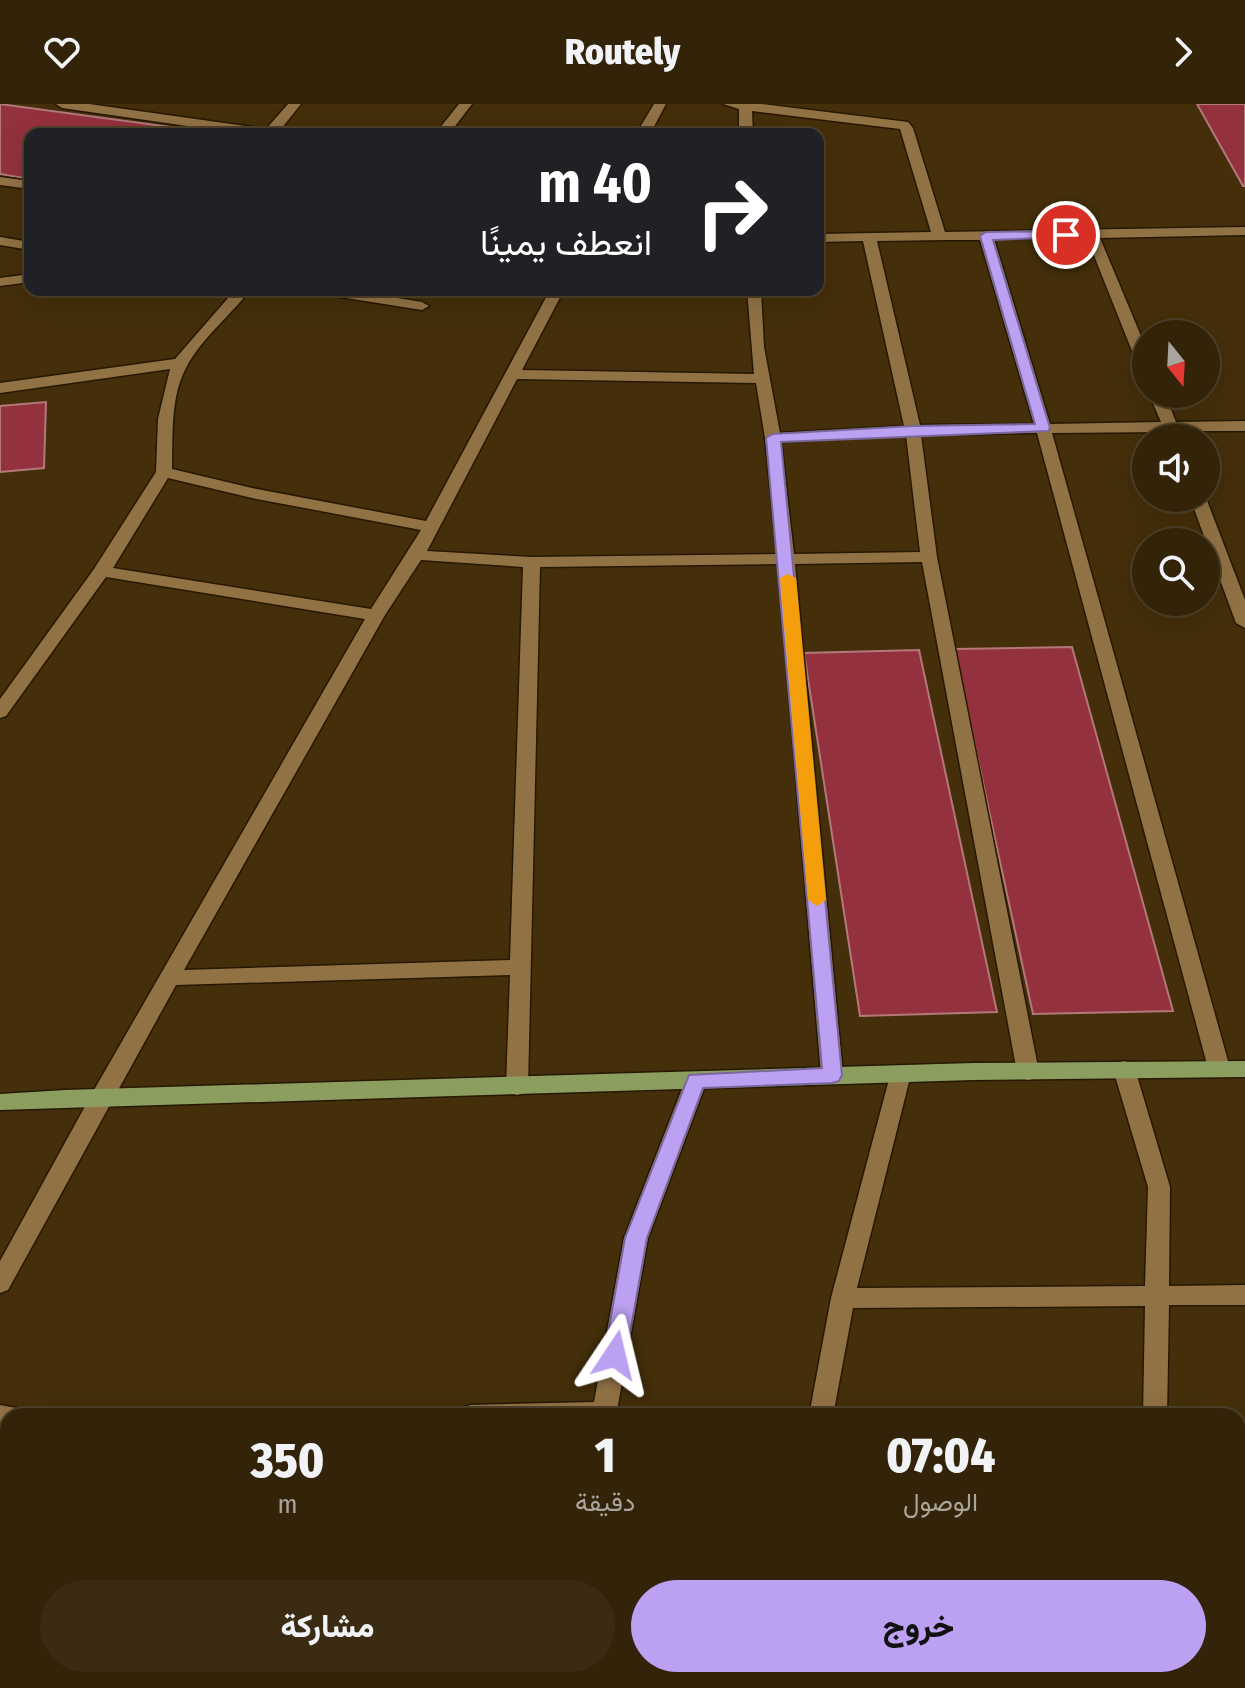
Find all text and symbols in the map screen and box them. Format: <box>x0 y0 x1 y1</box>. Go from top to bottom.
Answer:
icon: heart <box>40 30 84 74</box>
text: Routely <box>565 30 680 74</box>
icon: forward <box>1161 30 1205 74</box>
text: 40 m <box>538 150 652 217</box>
icon: right <box>680 160 784 264</box>
pin <box>1032 201 1100 269</box>
icon: arrive <box>1044 213 1088 257</box>
text: انعطف يمينًا <box>480 221 652 265</box>
north arrow <box>1132 320 1220 408</box>
map controls <box>1132 320 1220 616</box>
button: sound <box>1132 424 1220 512</box>
button: search <box>1132 528 1220 616</box>
position arrow <box>573 1313 657 1397</box>
text: 1 <box>595 1427 616 1485</box>
text: 07:04 <box>886 1427 995 1485</box>
text: 350 <box>251 1432 324 1490</box>
text: دقيقة <box>575 1487 635 1518</box>
text: الوصول <box>903 1487 978 1518</box>
text: m <box>278 1489 298 1520</box>
button: مشاركة <box>40 1580 615 1672</box>
button: خروج <box>631 1580 1206 1672</box>

